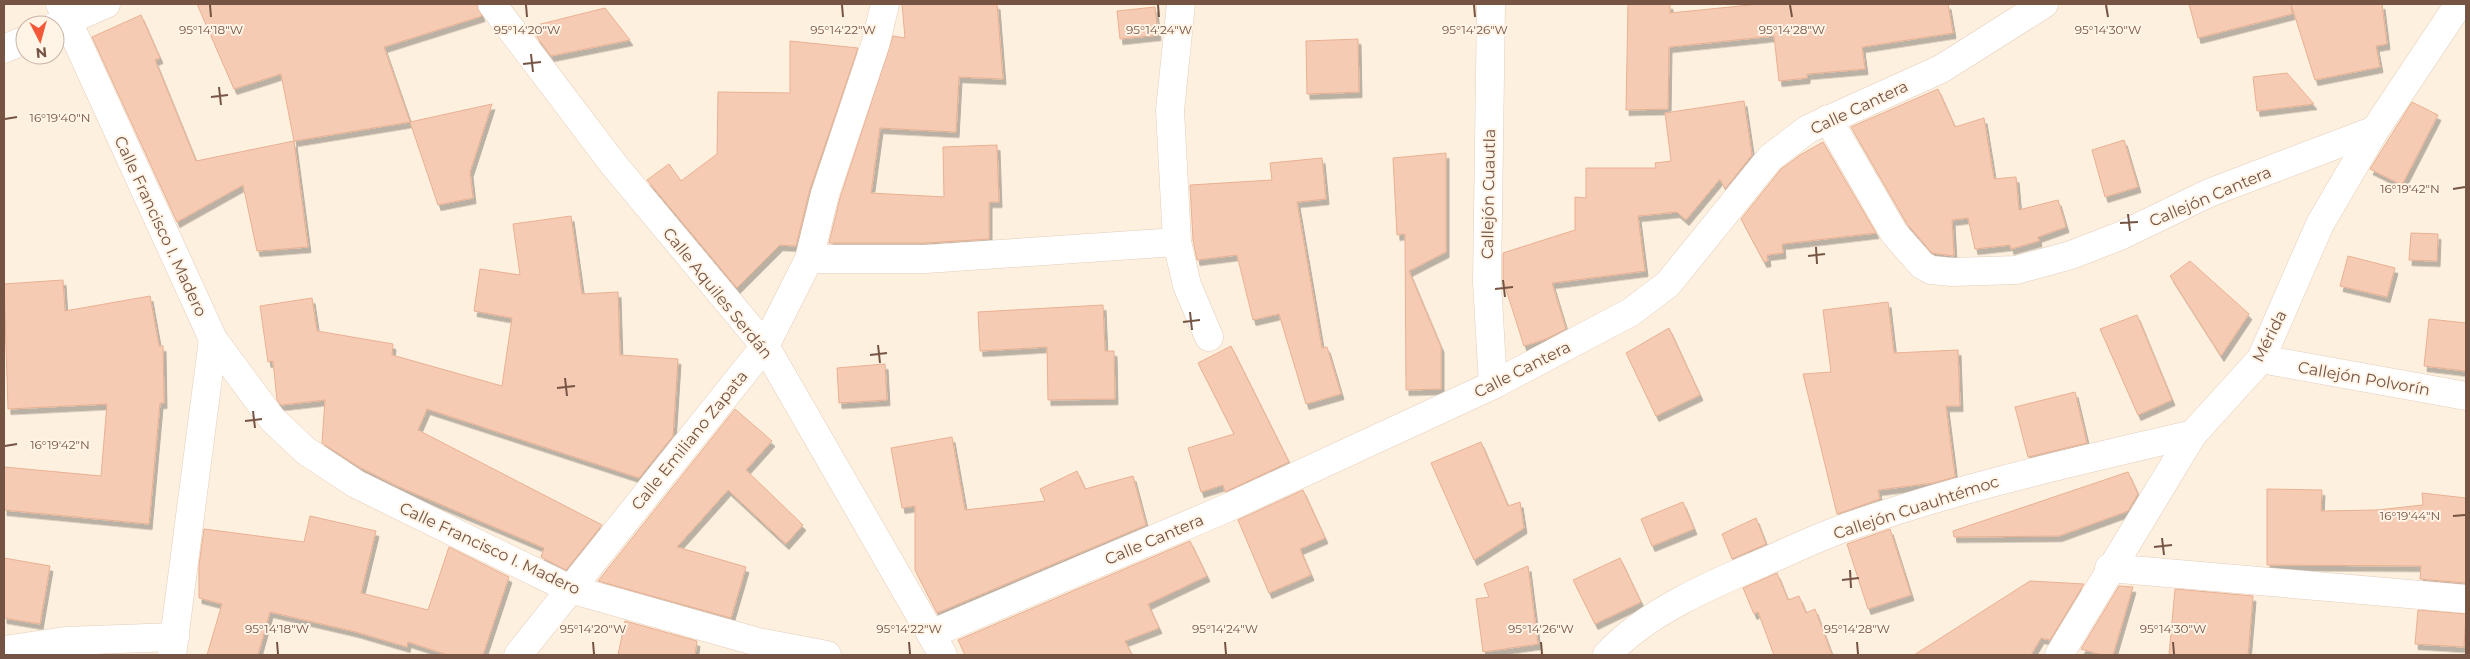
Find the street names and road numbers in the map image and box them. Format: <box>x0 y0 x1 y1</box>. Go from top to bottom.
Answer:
street label: Calle Cantera <box>1807 77 1911 138</box>
street label: Callejón Cuautla <box>1478 129 1499 259</box>
street label: Calle Francisco I. Madero <box>110 133 211 320</box>
street label: Callejón Cantera <box>2146 162 2274 231</box>
street label: Calle Aquiles Serdán <box>659 224 776 363</box>
street label: Mérida <box>2248 307 2291 365</box>
street label: Calle Cantera <box>1471 337 1574 402</box>
street label: Callejón Polvorín <box>2296 358 2431 399</box>
street label: Calle Emiliano Zapata <box>627 367 751 514</box>
street label: Callejón Cuauhtémoc <box>1831 472 2001 543</box>
street label: Calle Francisco I. Madero <box>396 498 583 599</box>
street label: Calle Cantera <box>1102 510 1207 569</box>

